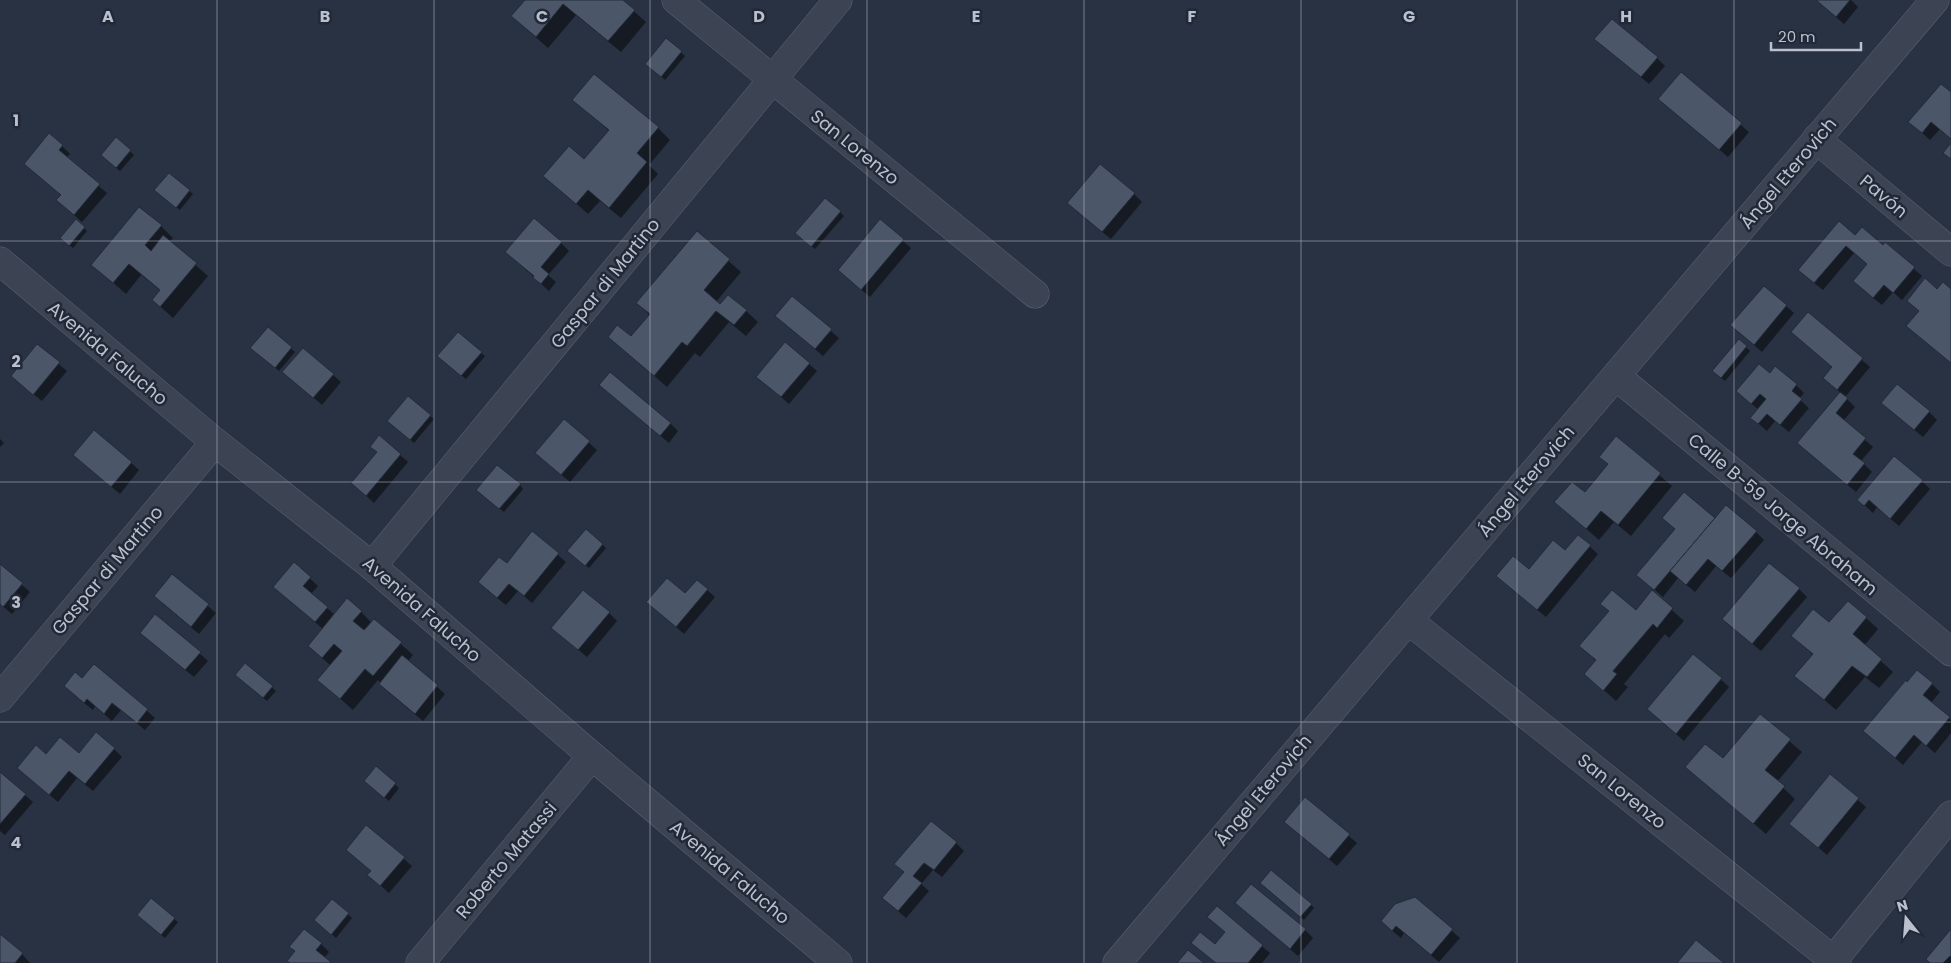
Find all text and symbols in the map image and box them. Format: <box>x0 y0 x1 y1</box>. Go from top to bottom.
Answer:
text: A <box>102 5 114 28</box>
text: B <box>320 5 330 28</box>
text: C <box>536 5 548 28</box>
text: D <box>753 5 765 28</box>
text: E <box>972 5 980 28</box>
text: F <box>1188 5 1197 28</box>
text: G <box>1403 5 1415 28</box>
text: H <box>1620 5 1632 28</box>
scale bar <box>1771 20 1861 52</box>
text: 20 m <box>1778 26 1816 47</box>
street label: San Lorenzo <box>805 103 905 191</box>
text: 1 <box>13 109 19 132</box>
street label: Ángel Eterovich <box>1734 112 1842 234</box>
street label: Pavón <box>1855 169 1913 223</box>
street label: Gaspar di Martino <box>545 212 665 354</box>
street label: Avenida Falucho <box>43 295 173 411</box>
text: 2 <box>11 350 21 373</box>
street label: Ángel Eterovich <box>1472 420 1580 542</box>
street label: Calle B-59 Jorge Abraham <box>1683 427 1883 601</box>
street label: Gaspar di Martino <box>46 500 168 640</box>
street label: Avenida Falucho <box>357 550 487 668</box>
text: 3 <box>11 591 21 614</box>
street label: Ángel Eterovich <box>1209 729 1317 851</box>
street label: San Lorenzo <box>1572 747 1672 835</box>
street label: Roberto Matassi <box>450 796 562 924</box>
street label: Avenida Falucho <box>665 814 795 930</box>
text: 4 <box>11 831 22 854</box>
north arrow <box>1881 893 1931 943</box>
text: N <box>1894 894 1910 917</box>

